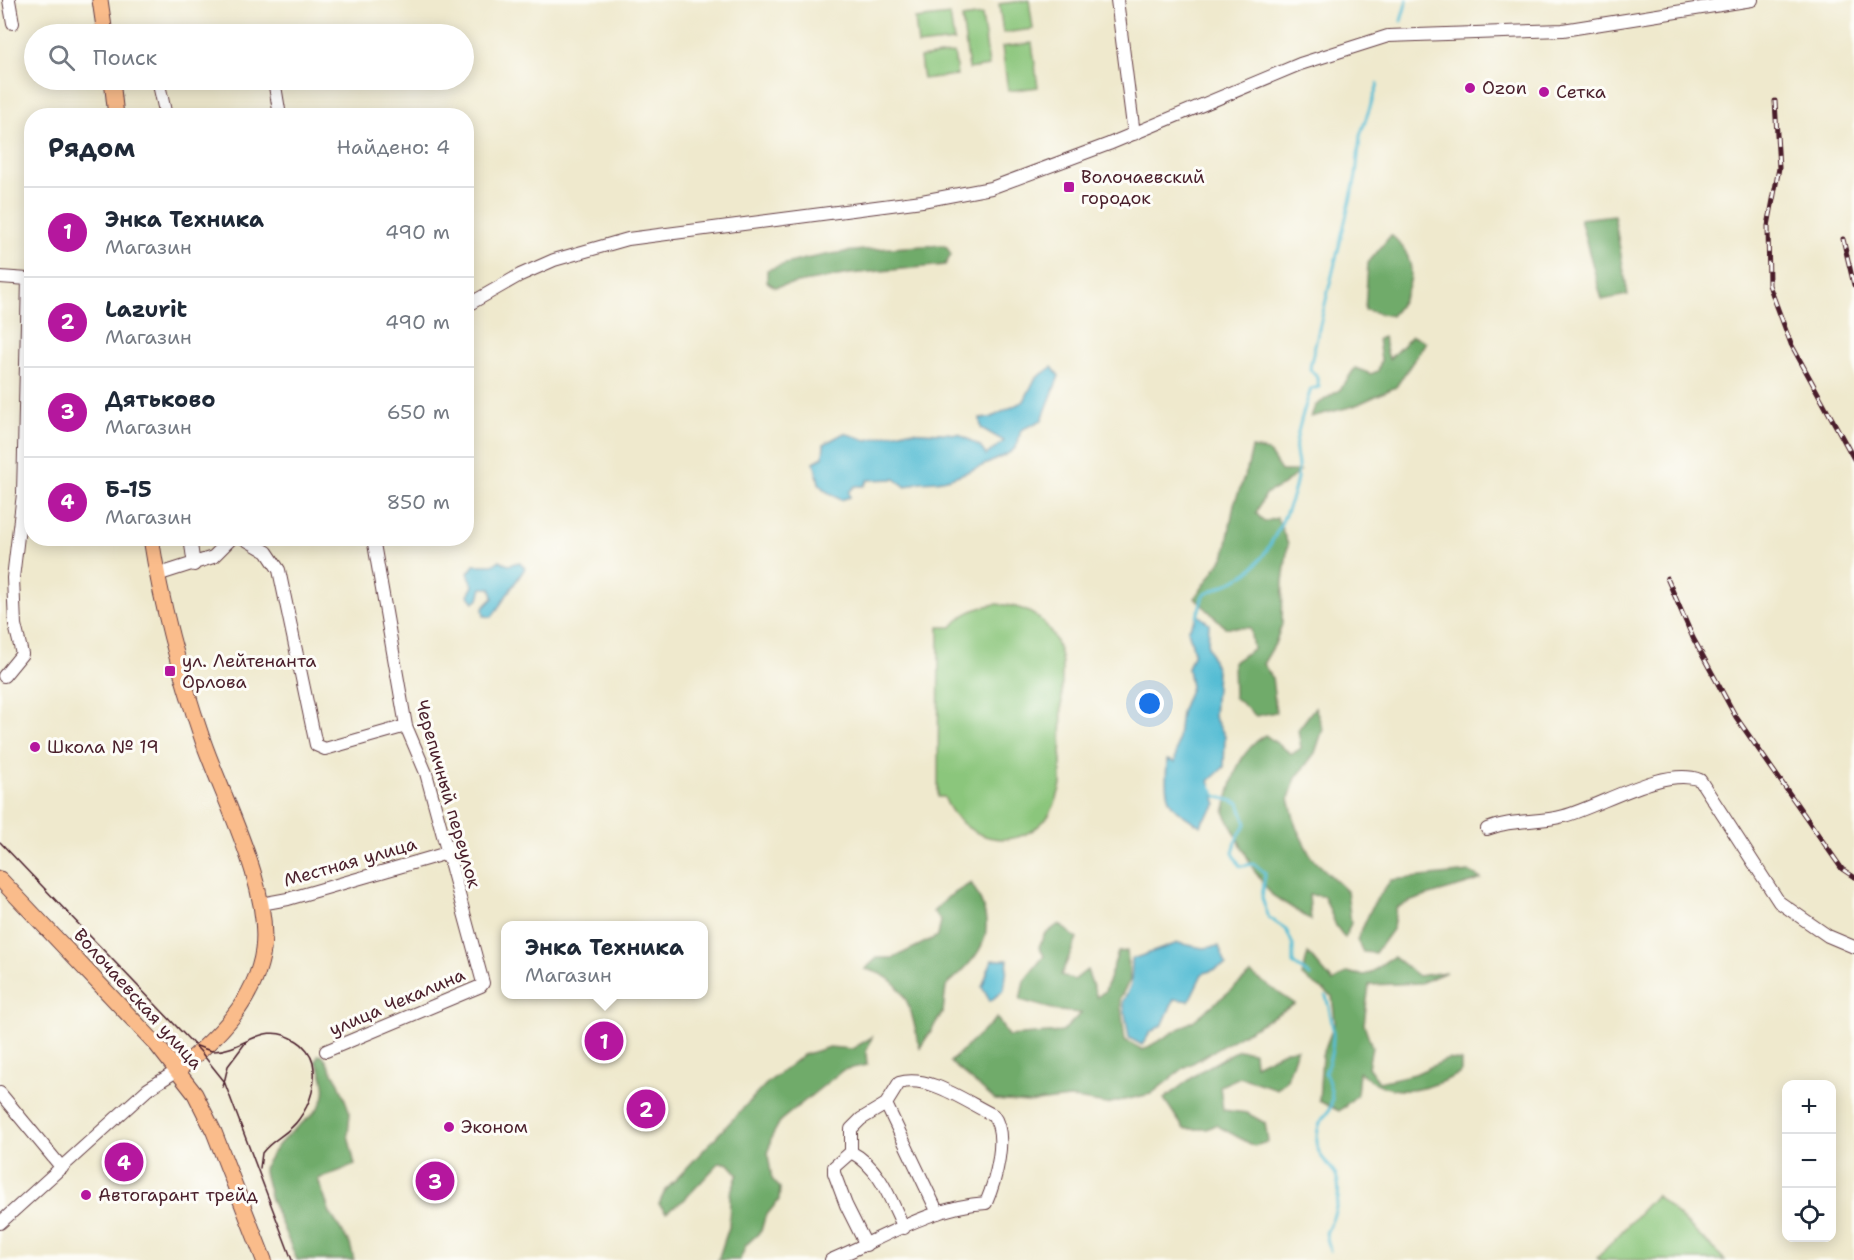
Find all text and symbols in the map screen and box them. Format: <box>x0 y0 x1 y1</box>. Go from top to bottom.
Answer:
search box <box>24 24 474 90</box>
icon: search <box>45 41 78 74</box>
text: Поиск <box>93 43 157 72</box>
place label: Ozon <box>1482 76 1527 100</box>
place label: Сетка <box>1556 80 1606 104</box>
marker: Ozon <box>1463 81 1477 95</box>
marker: Сетка <box>1537 85 1551 99</box>
text: Рядом <box>48 130 135 165</box>
text: Найдено: 4 <box>337 134 450 160</box>
place label: Волочаевский городок <box>1081 165 1205 210</box>
marker: Волочаевский городок <box>1062 180 1076 194</box>
text: Энка Техника <box>105 205 264 234</box>
text: 1 <box>63 219 72 245</box>
text: 490 m <box>385 219 450 245</box>
text: Магазин <box>105 234 192 260</box>
text: Lazurit <box>105 295 187 324</box>
text: 2 <box>61 309 75 335</box>
text: 490 m <box>385 309 450 335</box>
text: Магазин <box>105 324 192 350</box>
text: Дятьково <box>105 385 216 414</box>
text: 3 <box>61 399 75 425</box>
text: 650 m <box>387 399 450 425</box>
text: Магазин <box>105 414 192 440</box>
text: Б-15 <box>105 475 152 504</box>
text: 4 <box>61 489 75 515</box>
text: 850 m <box>386 489 450 515</box>
text: Магазин <box>105 504 192 530</box>
place label: ул. Лейтенанта Орлова <box>182 649 317 694</box>
marker: ул. Лейтенанта Орлова <box>163 664 177 678</box>
your location <box>1135 689 1164 718</box>
street label: Черепичный переулок <box>410 697 487 891</box>
place label: Школа № 19 <box>47 735 159 759</box>
marker: Школа № 19 <box>28 740 42 754</box>
street label: Местная улица <box>281 832 419 892</box>
popup <box>501 921 708 999</box>
street label: Волочаевская улица <box>68 923 208 1075</box>
text: Энка Техника <box>525 933 684 962</box>
text: Магазин <box>525 962 612 988</box>
street label: улица Чекалина <box>325 963 469 1041</box>
pin: 1 <box>584 1018 624 1064</box>
map controls <box>1782 1080 1836 1242</box>
button: + <box>1782 1080 1836 1134</box>
pin: 2 <box>626 1086 666 1132</box>
place label: Эконом <box>461 1115 528 1139</box>
marker: Эконом <box>442 1120 456 1134</box>
button: − <box>1782 1134 1836 1188</box>
pin: 4 <box>104 1140 144 1184</box>
pin: 3 <box>416 1158 454 1204</box>
place label: Автогарант трейд <box>98 1183 259 1207</box>
marker: Автогарант трейд <box>79 1188 93 1202</box>
button: locate <box>1782 1188 1836 1242</box>

